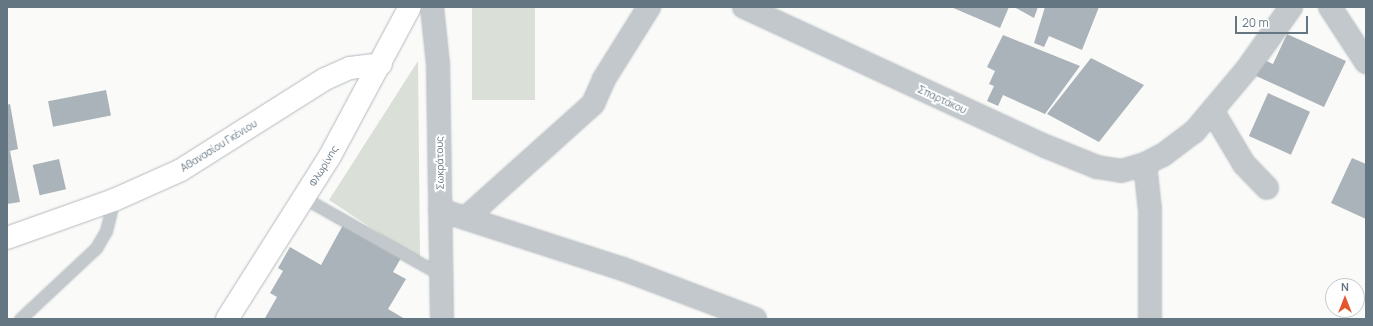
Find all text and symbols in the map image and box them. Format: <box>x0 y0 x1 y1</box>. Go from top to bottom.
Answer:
scale bar <box>1237 8 1310 34</box>
text: 20 m <box>1242 14 1269 31</box>
street label: Σπαρτάκου <box>916 83 968 117</box>
street label: Αθανασίου Γκένιου <box>178 118 260 174</box>
street label: Σωκράτους <box>434 136 446 190</box>
street label: Φλωρίνης <box>307 143 341 189</box>
north arrow <box>1325 278 1365 318</box>
text: N <box>1341 279 1349 294</box>

